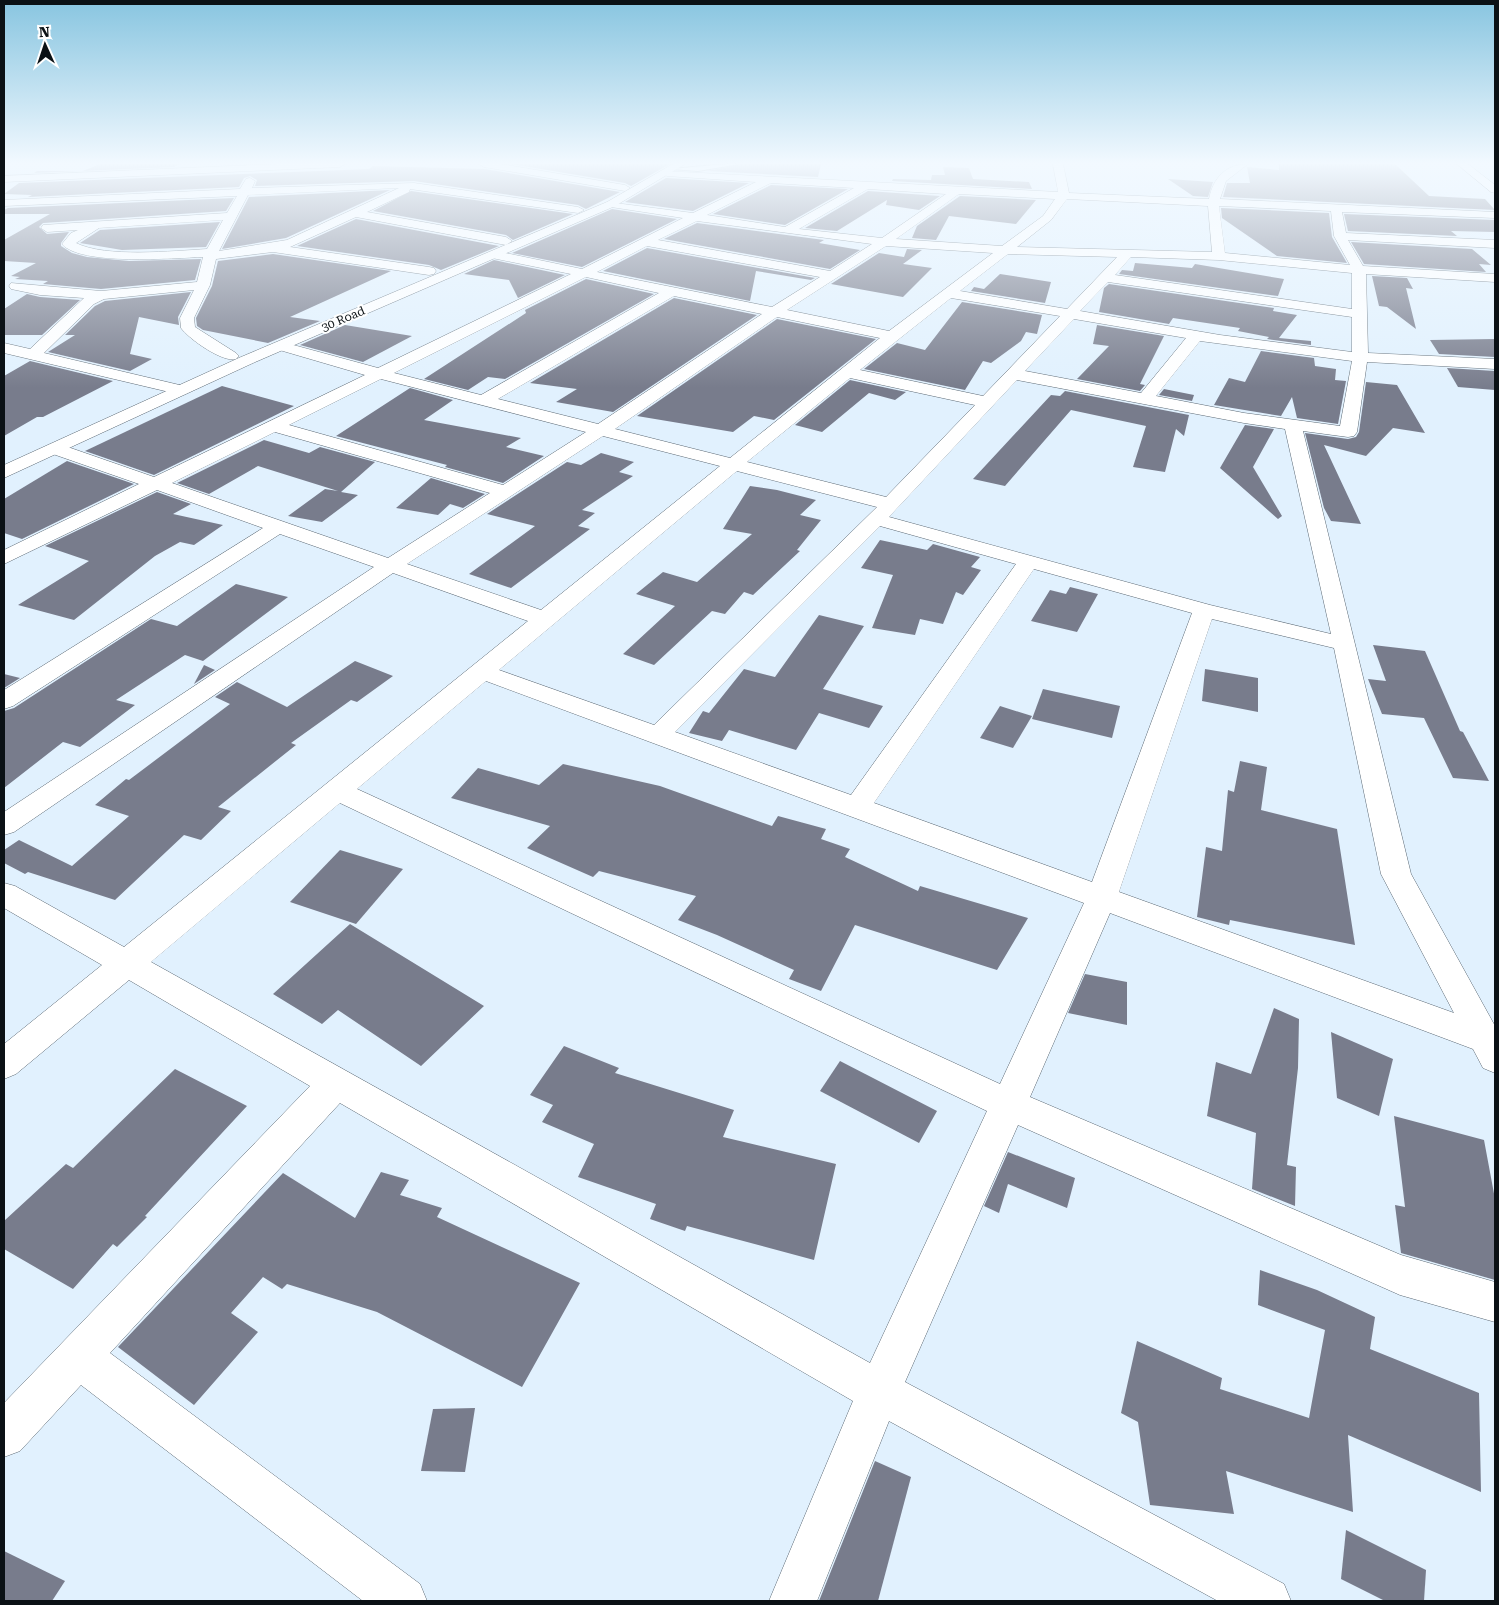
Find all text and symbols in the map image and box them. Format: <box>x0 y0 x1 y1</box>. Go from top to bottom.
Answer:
north arrow <box>20 20 70 70</box>
text: N <box>39 24 50 40</box>
street label: 30 Road <box>319 303 367 334</box>

